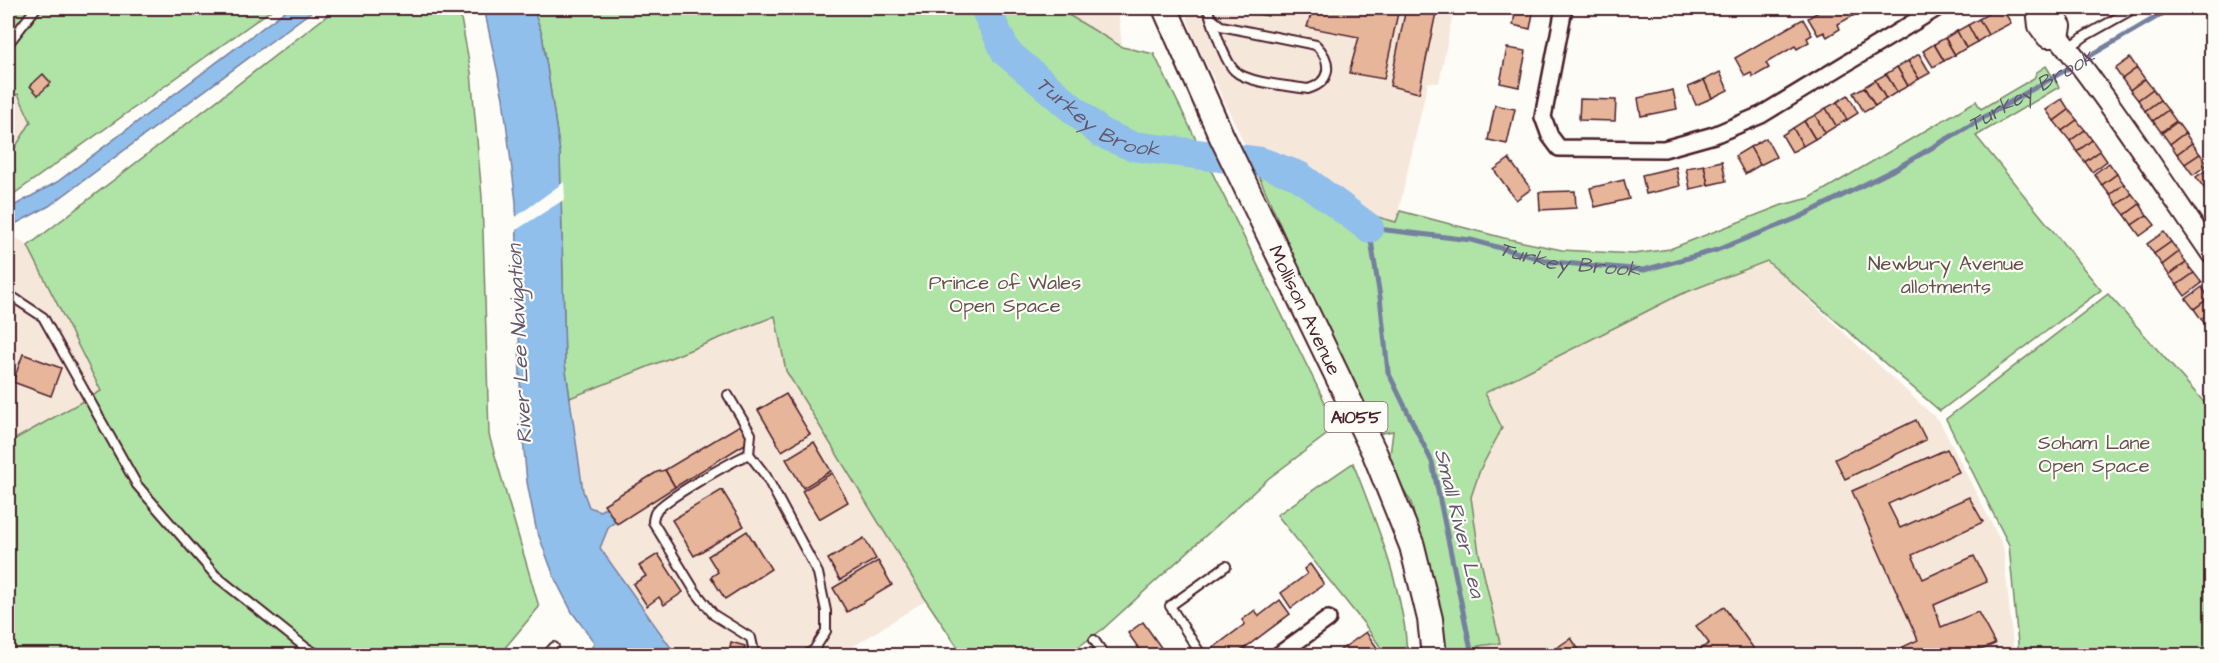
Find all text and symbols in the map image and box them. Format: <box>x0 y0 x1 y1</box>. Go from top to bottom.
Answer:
water label: Turkey Brook <box>1962 41 2101 139</box>
water label: Turkey Brook <box>1030 70 1163 164</box>
water label: Turkey Brook <box>1496 234 1642 285</box>
street label: Mollison Avenue <box>1261 241 1348 380</box>
water label: River Lee Navigation <box>500 242 540 444</box>
park label: Newbury Avenue allotments <box>1868 250 2024 301</box>
park label: Prince of Wales Open Space <box>929 269 1081 320</box>
road number: A1055 <box>1324 402 1388 432</box>
park label: Soham Lane Open Space <box>2038 429 2150 480</box>
water label: Small River Lea <box>1427 446 1492 602</box>

